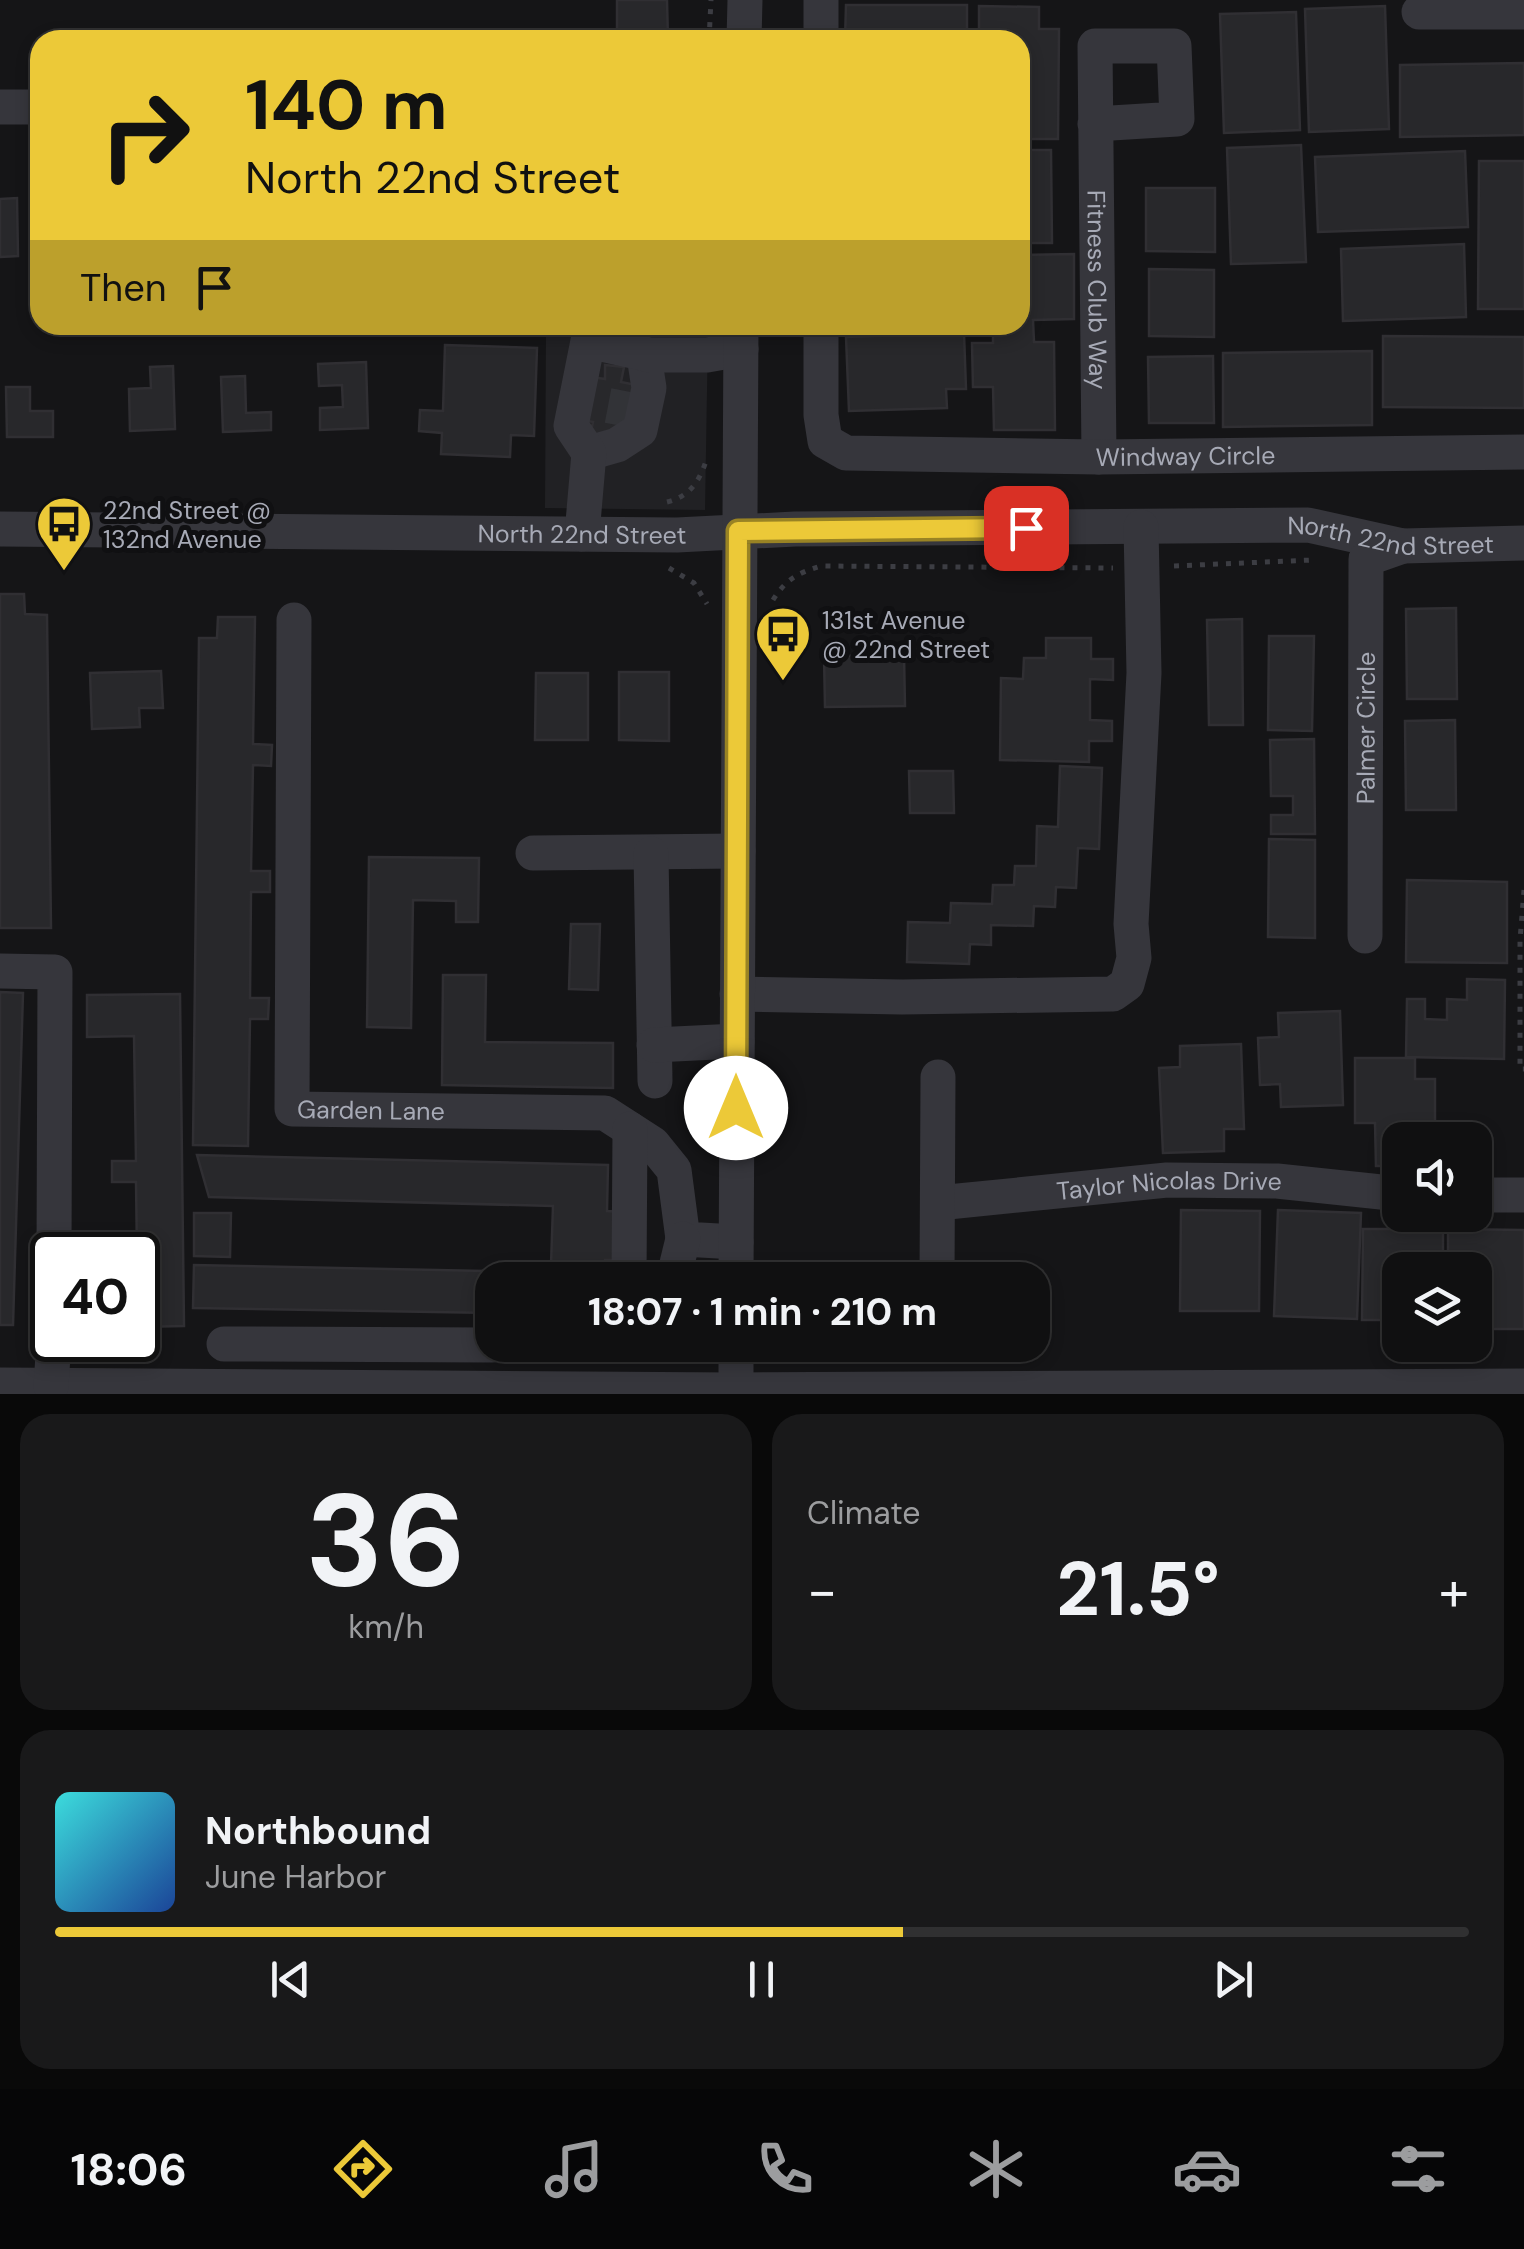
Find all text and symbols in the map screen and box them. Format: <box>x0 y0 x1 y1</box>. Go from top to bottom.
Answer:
text: 140 m <box>245 60 448 151</box>
icon: right <box>80 70 210 200</box>
text: North 22nd Street <box>245 148 620 207</box>
street label: Fitness Club Way <box>1079 190 1114 390</box>
icon: arrive <box>187 260 242 315</box>
text: Then <box>80 263 167 313</box>
street label: Windway Circle <box>1096 439 1275 474</box>
pin <box>984 486 1069 571</box>
bus stop icon: 22nd Street @ 132nd Avenue <box>34 494 94 573</box>
place label: 22nd Street @ 132nd Avenue <box>103 494 271 556</box>
icon: arrive <box>999 501 1054 556</box>
street label: North 22nd Street <box>1287 509 1494 563</box>
street label: North 22nd Street <box>478 517 687 552</box>
bus stop icon: 131st Avenue @ 22nd Street <box>753 604 813 683</box>
place label: 131st Avenue @ 22nd Street <box>822 604 990 666</box>
street label: Palmer Circle <box>1349 652 1383 804</box>
position arrow <box>684 1056 788 1160</box>
street label: Garden Lane <box>297 1093 445 1128</box>
map controls <box>1382 1122 1492 1362</box>
button: sound <box>1382 1122 1492 1232</box>
street label: Taylor Nicolas Drive <box>1055 1164 1282 1208</box>
speed limit sign: 40 <box>30 1232 160 1362</box>
button: layers <box>1382 1252 1492 1362</box>
text: 18:07 · 1 min · 210 m <box>588 1287 937 1337</box>
text: 36 <box>306 1456 466 1625</box>
text: Climate <box>807 1492 921 1534</box>
text: 21.5° <box>1056 1541 1220 1638</box>
text: − <box>807 1555 837 1627</box>
text: + <box>1439 1555 1469 1627</box>
text: km/h <box>348 1606 424 1648</box>
text: Northbound <box>205 1806 431 1856</box>
text: June Harbor <box>205 1856 386 1898</box>
icon: previous <box>263 1952 318 2007</box>
icon: pause <box>734 1952 789 2007</box>
icon: next <box>1206 1952 1261 2007</box>
icon: directions <box>328 2134 398 2204</box>
icon: music <box>539 2134 609 2204</box>
icon: phone <box>750 2134 820 2204</box>
icon: climate <box>961 2134 1031 2204</box>
icon: car <box>1172 2134 1242 2204</box>
icon: filters <box>1383 2134 1453 2204</box>
text: 18:06 <box>71 2140 187 2199</box>

